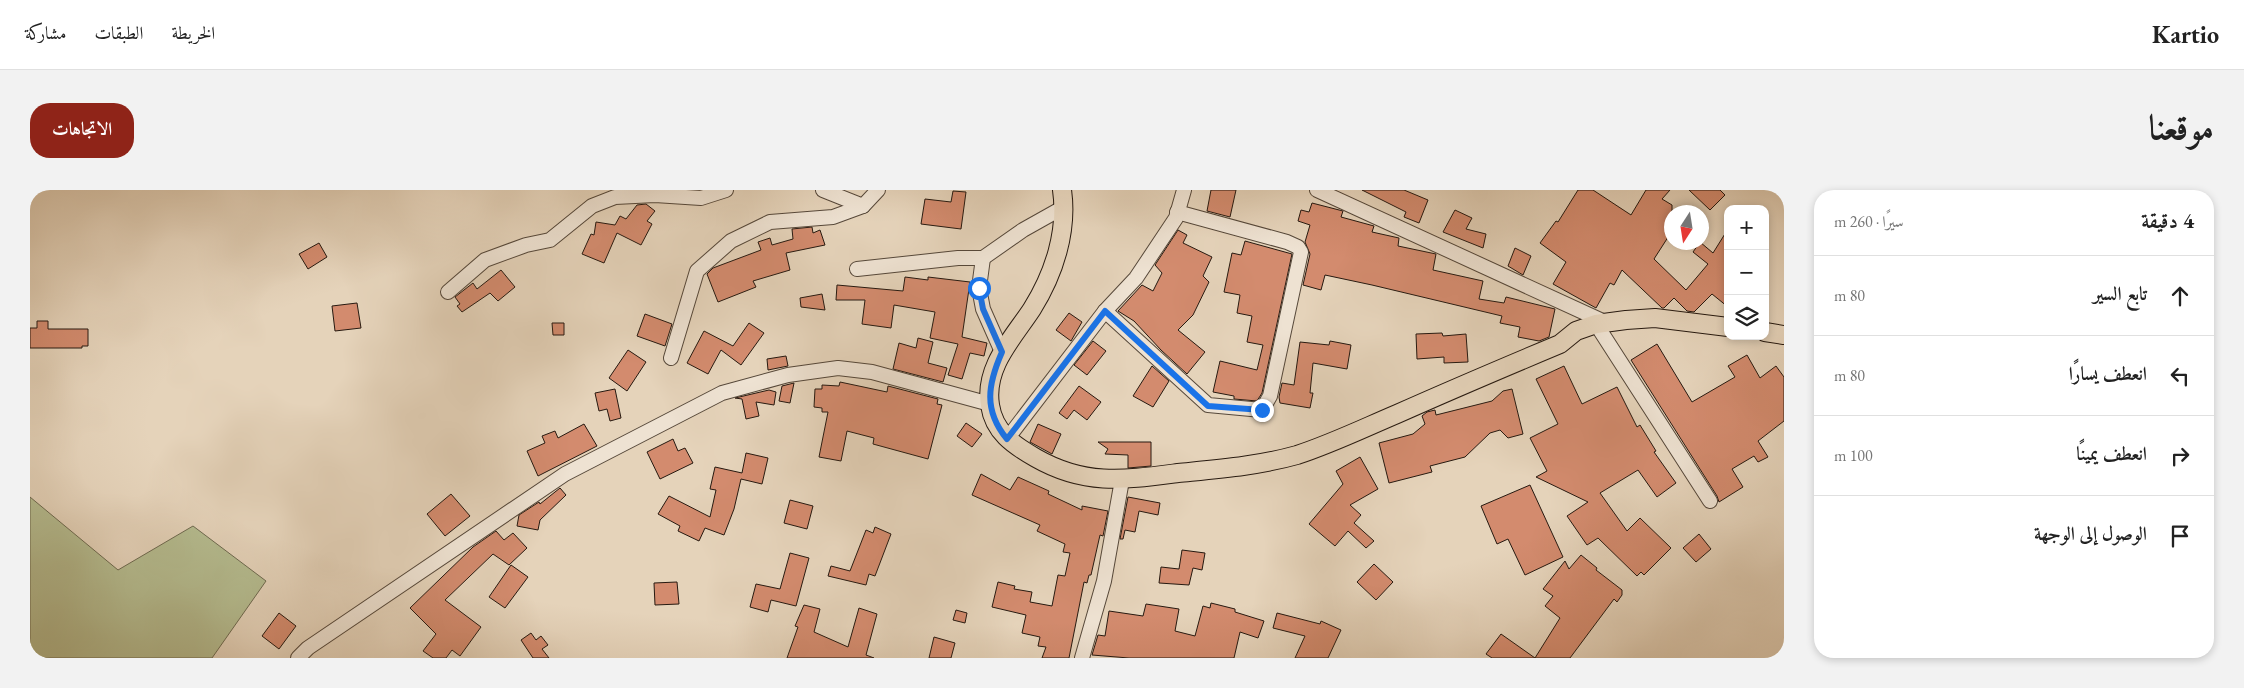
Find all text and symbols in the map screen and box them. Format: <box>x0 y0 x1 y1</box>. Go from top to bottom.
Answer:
text: Kartio <box>2152 19 2219 50</box>
text: مشاركة <box>25 21 66 44</box>
text: الطبقات <box>94 21 143 44</box>
text: الخريطة <box>171 21 215 44</box>
button: الاتجاهات <box>30 103 134 158</box>
text: موقعنا <box>2149 104 2214 149</box>
north arrow <box>1664 205 1709 250</box>
map controls <box>1724 205 1769 340</box>
button: + <box>1724 205 1769 250</box>
text: 4 دقيقة <box>2141 207 2194 234</box>
text: سيرًا · 260 m <box>1834 211 1904 232</box>
button: − <box>1724 250 1769 295</box>
route start <box>968 277 991 300</box>
text: تابع السير <box>2093 281 2147 306</box>
icon: ahead <box>2166 282 2194 310</box>
text: 80 m <box>1834 285 1865 306</box>
button: layers <box>1724 295 1769 340</box>
text: انعطف يسارًا <box>2069 361 2147 386</box>
icon: left <box>2166 362 2194 390</box>
text: 80 m <box>1834 365 1865 386</box>
route end <box>1251 399 1274 422</box>
text: انعطف يمينًا <box>2076 441 2147 466</box>
icon: right <box>2166 442 2194 470</box>
text: 100 m <box>1834 445 1873 466</box>
text: الوصول إلى الوجهة <box>2034 521 2147 546</box>
icon: arrive <box>2166 522 2194 550</box>

